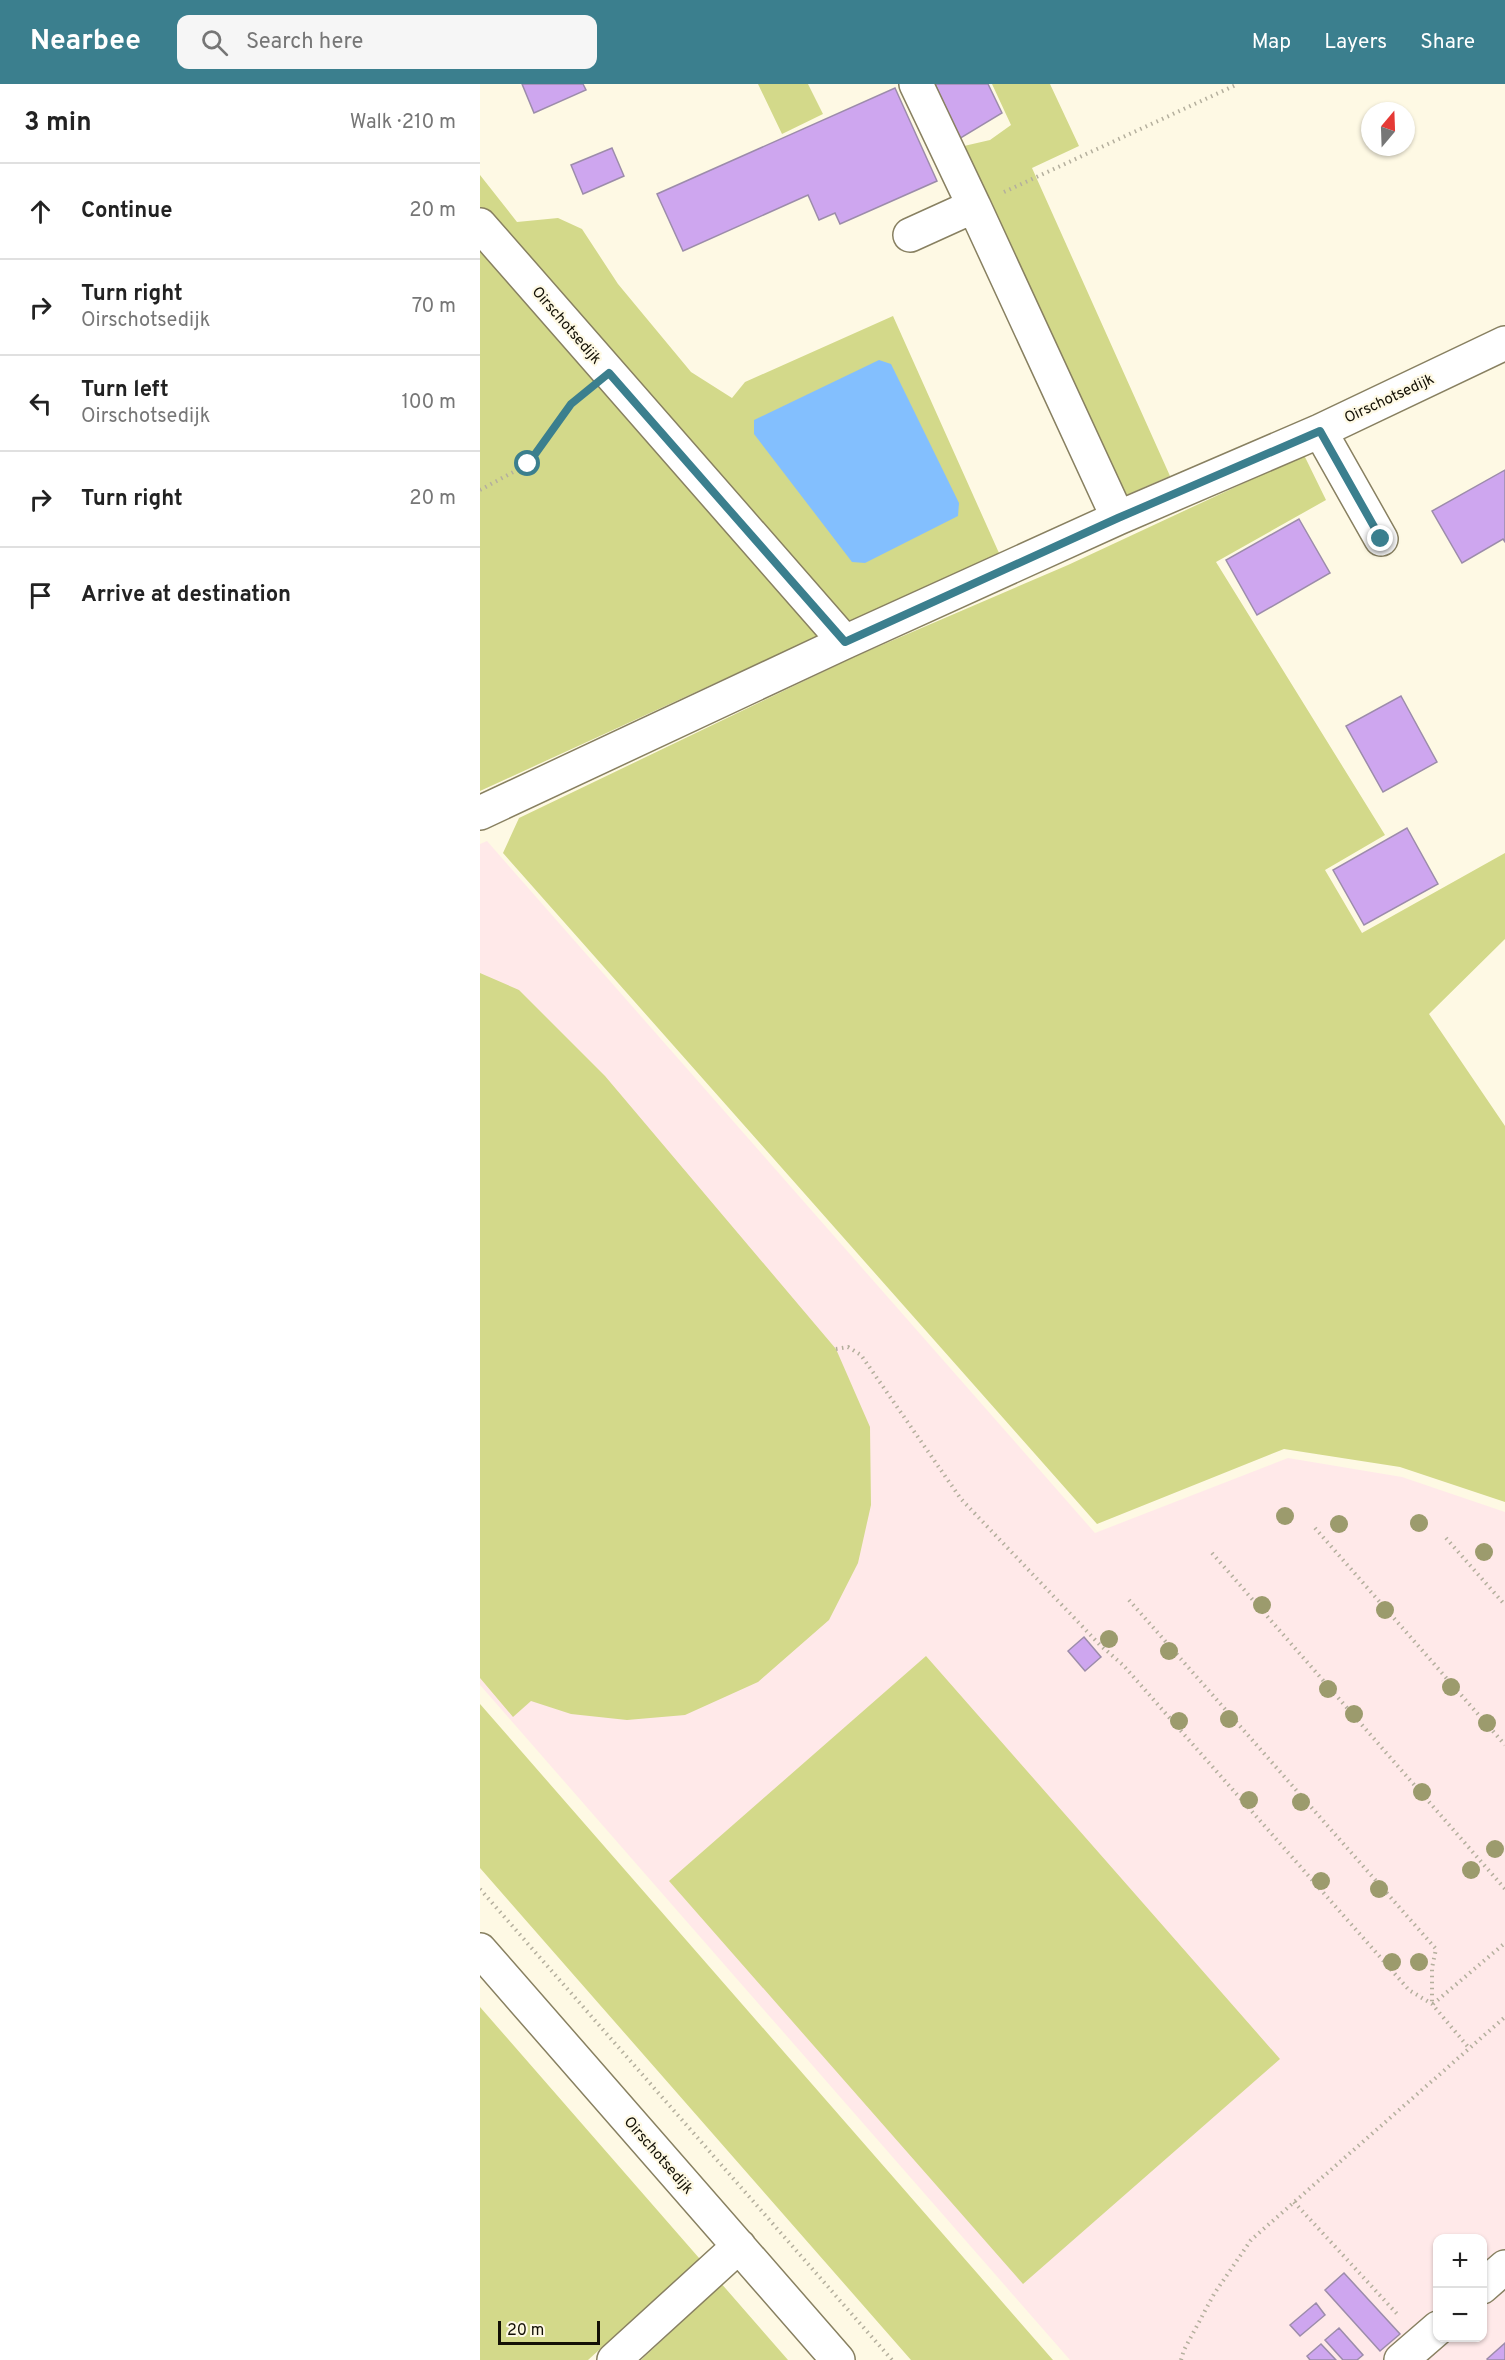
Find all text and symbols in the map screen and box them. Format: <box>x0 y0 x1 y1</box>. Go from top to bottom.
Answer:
search box <box>177 15 597 69</box>
text: Nearbee <box>30 24 141 60</box>
icon: search <box>198 26 231 59</box>
text: Search here <box>246 29 363 56</box>
text: Map <box>1252 29 1291 56</box>
text: Layers <box>1324 29 1387 56</box>
text: Share <box>1420 29 1475 56</box>
north arrow <box>1361 102 1415 156</box>
text: 3 min <box>24 107 92 140</box>
text: Walk · 210 m <box>350 110 456 136</box>
icon: ahead <box>24 195 57 228</box>
text: Continue <box>81 198 172 225</box>
text: 20 m <box>409 198 456 224</box>
text: Turn right <box>81 281 183 308</box>
street label: Oirschotsedijk <box>527 283 605 369</box>
icon: right <box>24 291 57 324</box>
text: 70 m <box>412 294 456 320</box>
text: Oirschotsedijk <box>81 308 210 334</box>
street label: Oirschotsedijk <box>1342 370 1438 428</box>
text: Turn left <box>81 377 169 404</box>
icon: left <box>24 387 57 420</box>
text: 100 m <box>401 390 456 416</box>
text: Oirschotsedijk <box>81 404 210 430</box>
route start <box>514 450 540 476</box>
icon: right <box>24 483 57 516</box>
text: Turn right <box>81 486 183 513</box>
text: 20 m <box>409 486 456 512</box>
route end <box>1367 525 1393 551</box>
icon: arrive <box>24 579 57 612</box>
text: Arrive at destination <box>81 582 291 609</box>
street label: Oirschotsedijk <box>619 2113 697 2199</box>
map controls <box>1433 2234 1487 2342</box>
button: + <box>1433 2234 1487 2288</box>
button: − <box>1433 2288 1487 2342</box>
scale bar <box>498 2318 600 2346</box>
text: 20 m <box>507 2321 544 2341</box>

